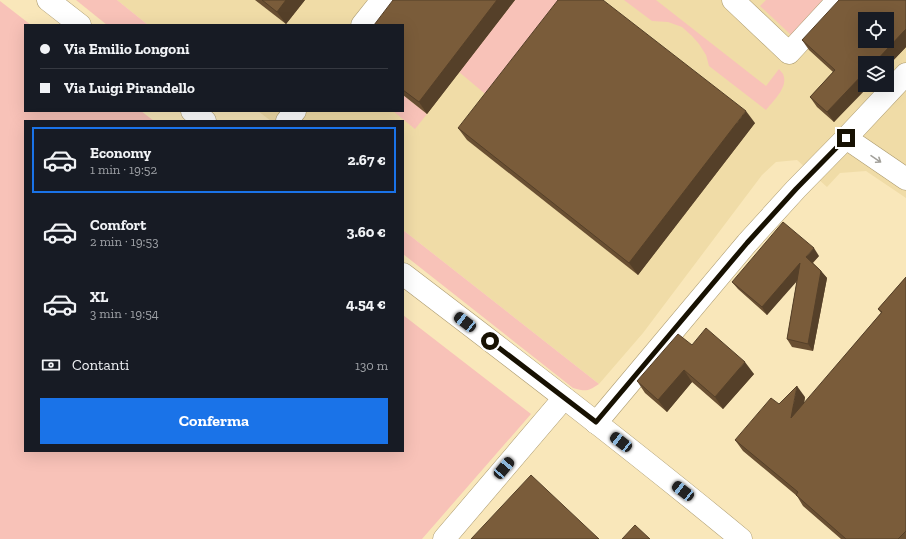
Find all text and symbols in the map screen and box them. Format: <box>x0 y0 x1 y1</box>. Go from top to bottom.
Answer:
map controls <box>858 12 894 92</box>
button: locate <box>858 12 894 48</box>
text: Via Emilio Longoni <box>64 40 190 58</box>
button: layers <box>858 56 894 92</box>
text: Via Luigi Pirandello <box>64 79 195 97</box>
route end <box>837 129 855 147</box>
icon: car <box>42 142 78 178</box>
text: Economy <box>90 144 151 162</box>
text: 2.67 € <box>348 151 386 169</box>
one-way arrow <box>870 155 881 163</box>
text: 1 min · 19:52 <box>90 162 157 177</box>
icon: car <box>42 214 78 250</box>
text: Comfort <box>90 216 146 234</box>
text: 3.60 € <box>346 223 386 241</box>
text: 2 min · 19:53 <box>90 234 159 249</box>
icon: car <box>42 286 78 322</box>
text: XL <box>90 288 108 306</box>
text: 4.54 € <box>346 295 386 313</box>
text: 3 min · 19:54 <box>90 306 159 321</box>
car <box>452 310 478 334</box>
route start <box>481 332 499 350</box>
icon: cash <box>40 354 62 376</box>
text: Contanti <box>72 356 129 374</box>
text: 130 m <box>355 358 388 373</box>
button: Conferma <box>40 398 388 444</box>
car <box>608 430 634 454</box>
car <box>492 455 516 481</box>
car <box>670 479 696 503</box>

